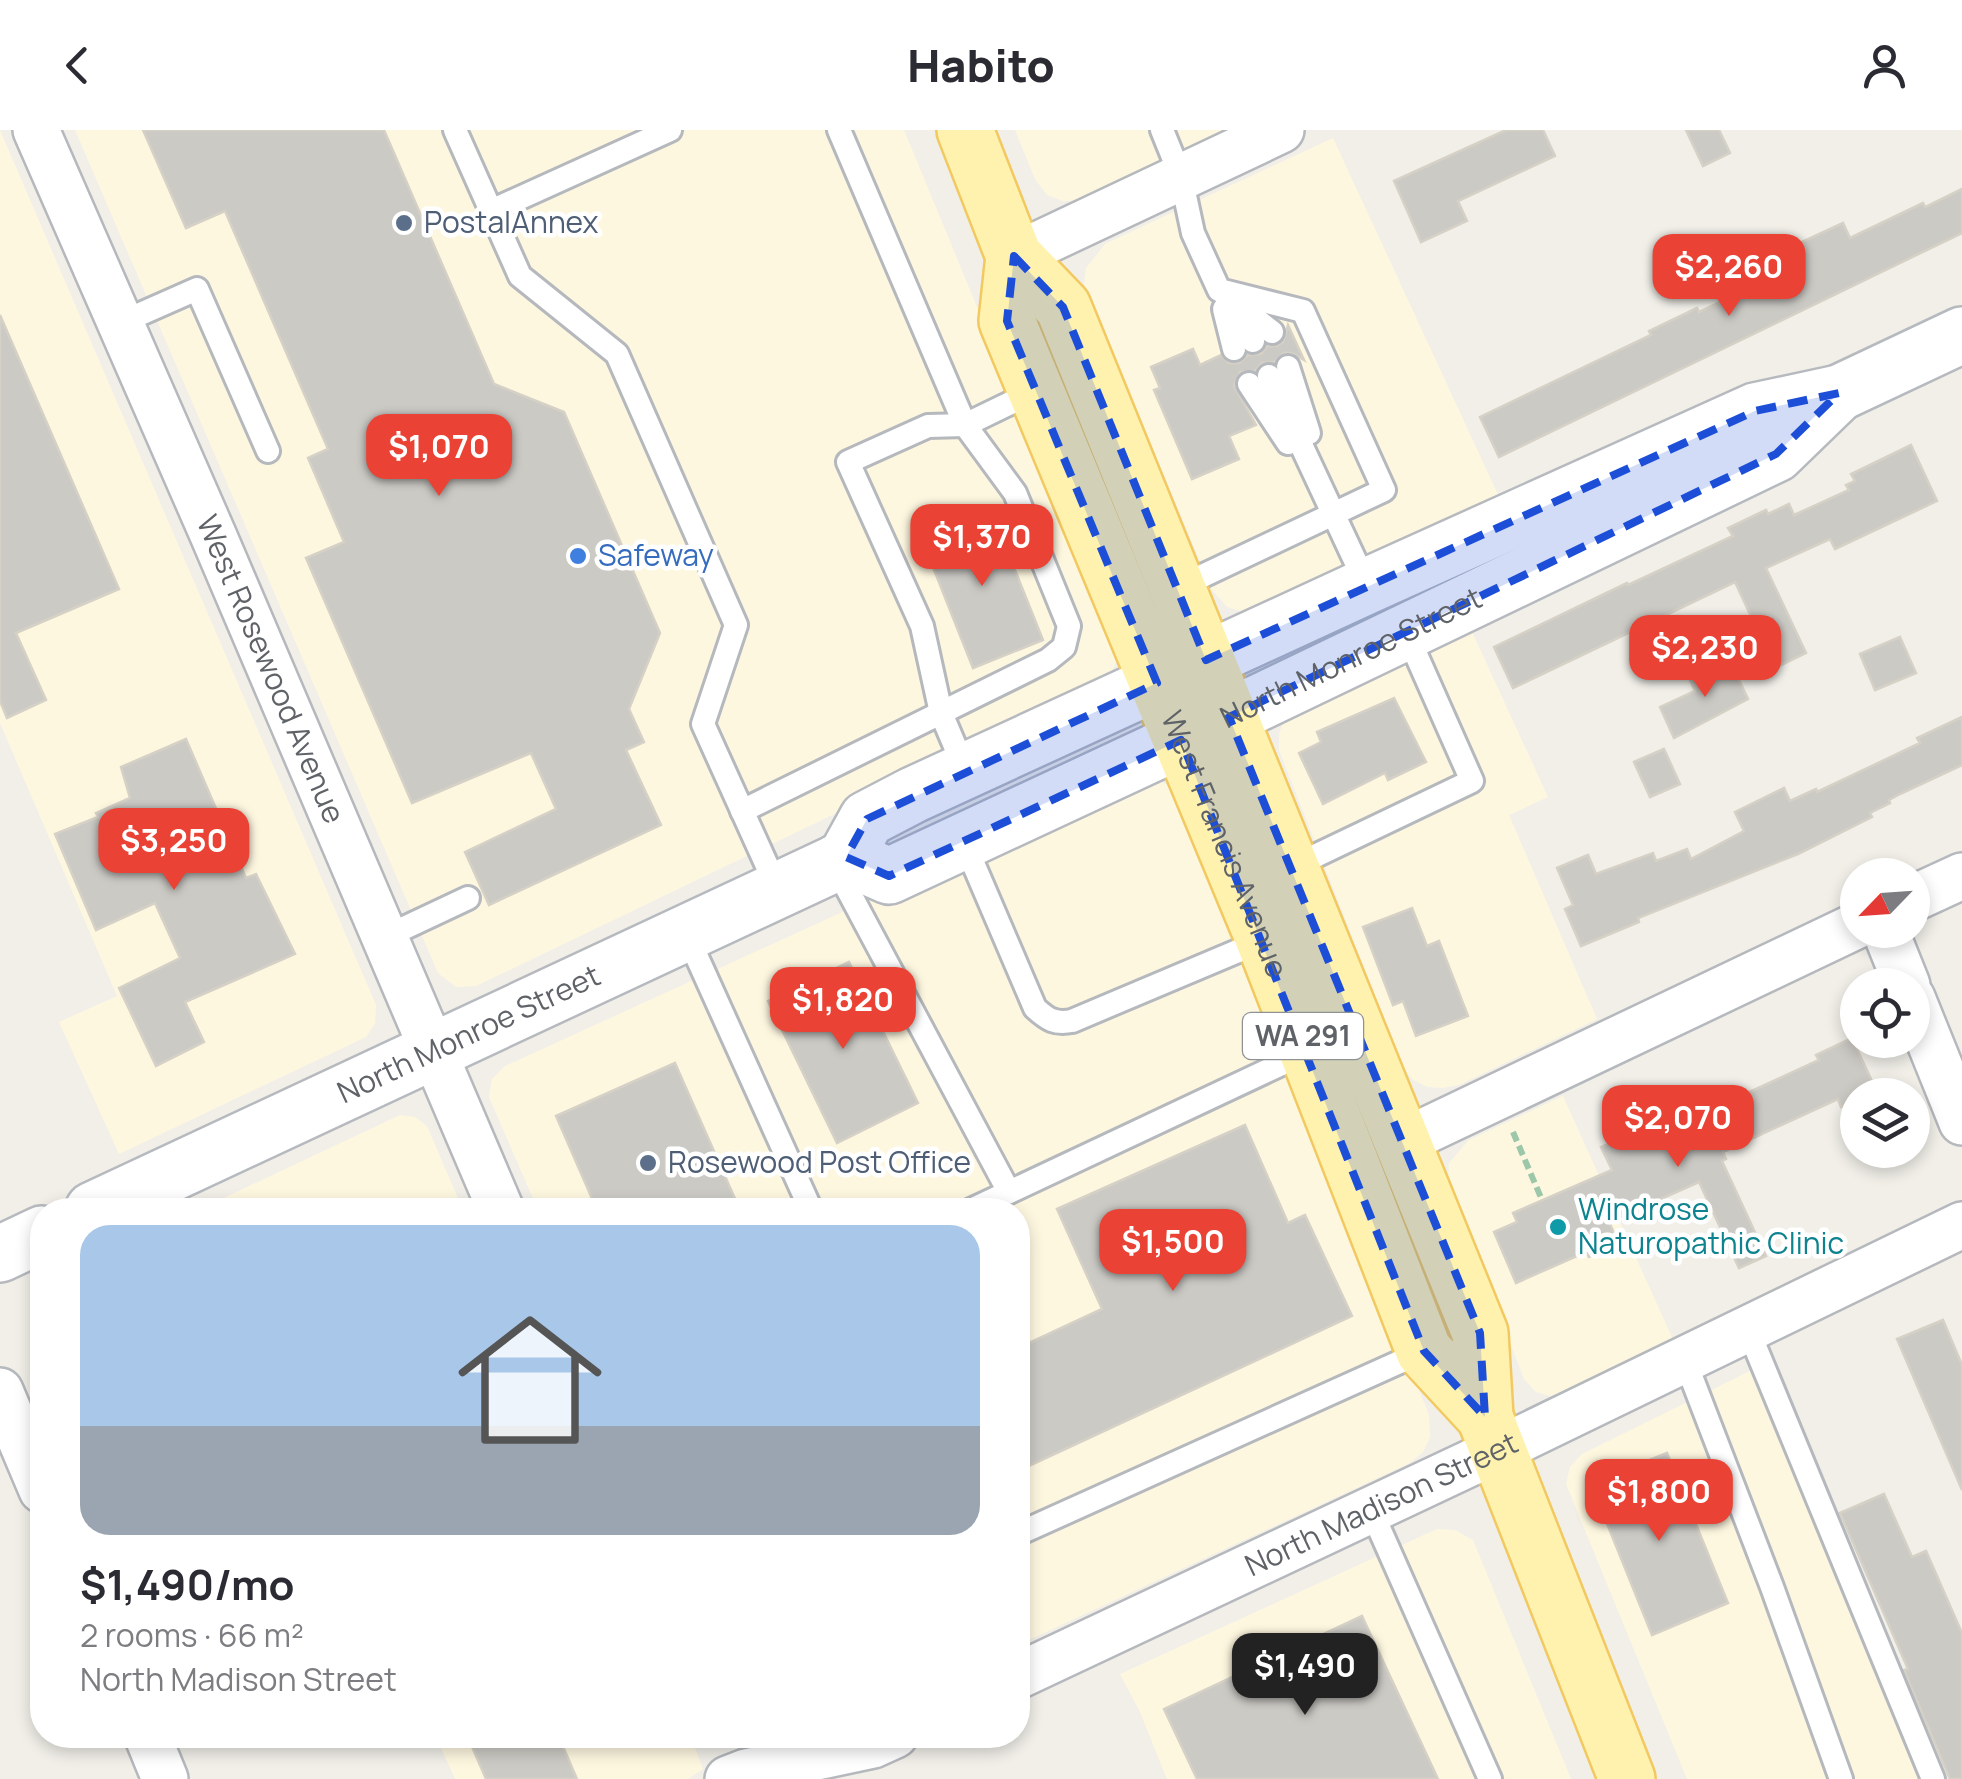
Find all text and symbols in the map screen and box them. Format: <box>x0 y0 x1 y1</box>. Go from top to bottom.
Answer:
text: Habito <box>907 34 1055 96</box>
icon: back <box>50 38 105 93</box>
icon: person <box>1857 38 1912 93</box>
place label: PostalAnnex <box>424 201 599 242</box>
marker: PostalAnnex <box>393 212 415 234</box>
pin: $2,260 <box>1648 234 1810 319</box>
text: $2,260 <box>1675 244 1783 288</box>
pin: $1,070 <box>358 414 520 499</box>
text: $1,070 <box>388 424 490 468</box>
pin: $1,370 <box>901 504 1063 589</box>
street label: West Rosewood Avenue <box>188 508 356 829</box>
text: $1,370 <box>932 514 1032 558</box>
place label: Safeway <box>598 534 714 575</box>
marker: Safeway <box>567 545 589 567</box>
street label: North Monroe Street <box>1213 576 1488 737</box>
pin: $2,230 <box>1624 615 1786 700</box>
text: $2,230 <box>1651 625 1759 669</box>
street label: West Francis Avenue <box>1152 704 1299 983</box>
pin: $3,250 <box>93 808 255 893</box>
text: $3,250 <box>120 818 228 862</box>
north arrow <box>1840 858 1930 948</box>
map controls <box>1840 858 1930 1168</box>
street label: North Monroe Street <box>330 954 607 1112</box>
pin: $1,820 <box>762 967 924 1052</box>
button: locate <box>1840 968 1930 1058</box>
text: $1,820 <box>792 977 894 1021</box>
road number: WA 291 <box>1243 1013 1363 1059</box>
button: layers <box>1840 1078 1930 1168</box>
pin: $2,070 <box>1597 1085 1759 1170</box>
text: $2,070 <box>1624 1095 1732 1139</box>
place label: Rosewood Post Office <box>668 1141 971 1182</box>
marker: Rosewood Post Office <box>637 1152 659 1174</box>
place label: Windrose Naturopathic Clinic <box>1578 1188 1844 1263</box>
pin: $1,500 <box>1092 1209 1254 1294</box>
marker: Windrose Naturopathic Clinic <box>1547 1216 1569 1238</box>
text: $1,500 <box>1121 1219 1225 1263</box>
icon: home <box>440 1290 620 1470</box>
street label: North Madison Street <box>1238 1421 1524 1585</box>
pin: $1,800 <box>1578 1459 1740 1544</box>
text: $1,800 <box>1607 1469 1711 1513</box>
text: $1,490/mo <box>80 1555 294 1613</box>
text: 2 rooms · 66 m² <box>80 1613 304 1657</box>
pin: $1,490 <box>1224 1633 1386 1718</box>
text: $1,490 <box>1254 1643 1356 1687</box>
text: North Madison Street <box>80 1657 397 1701</box>

